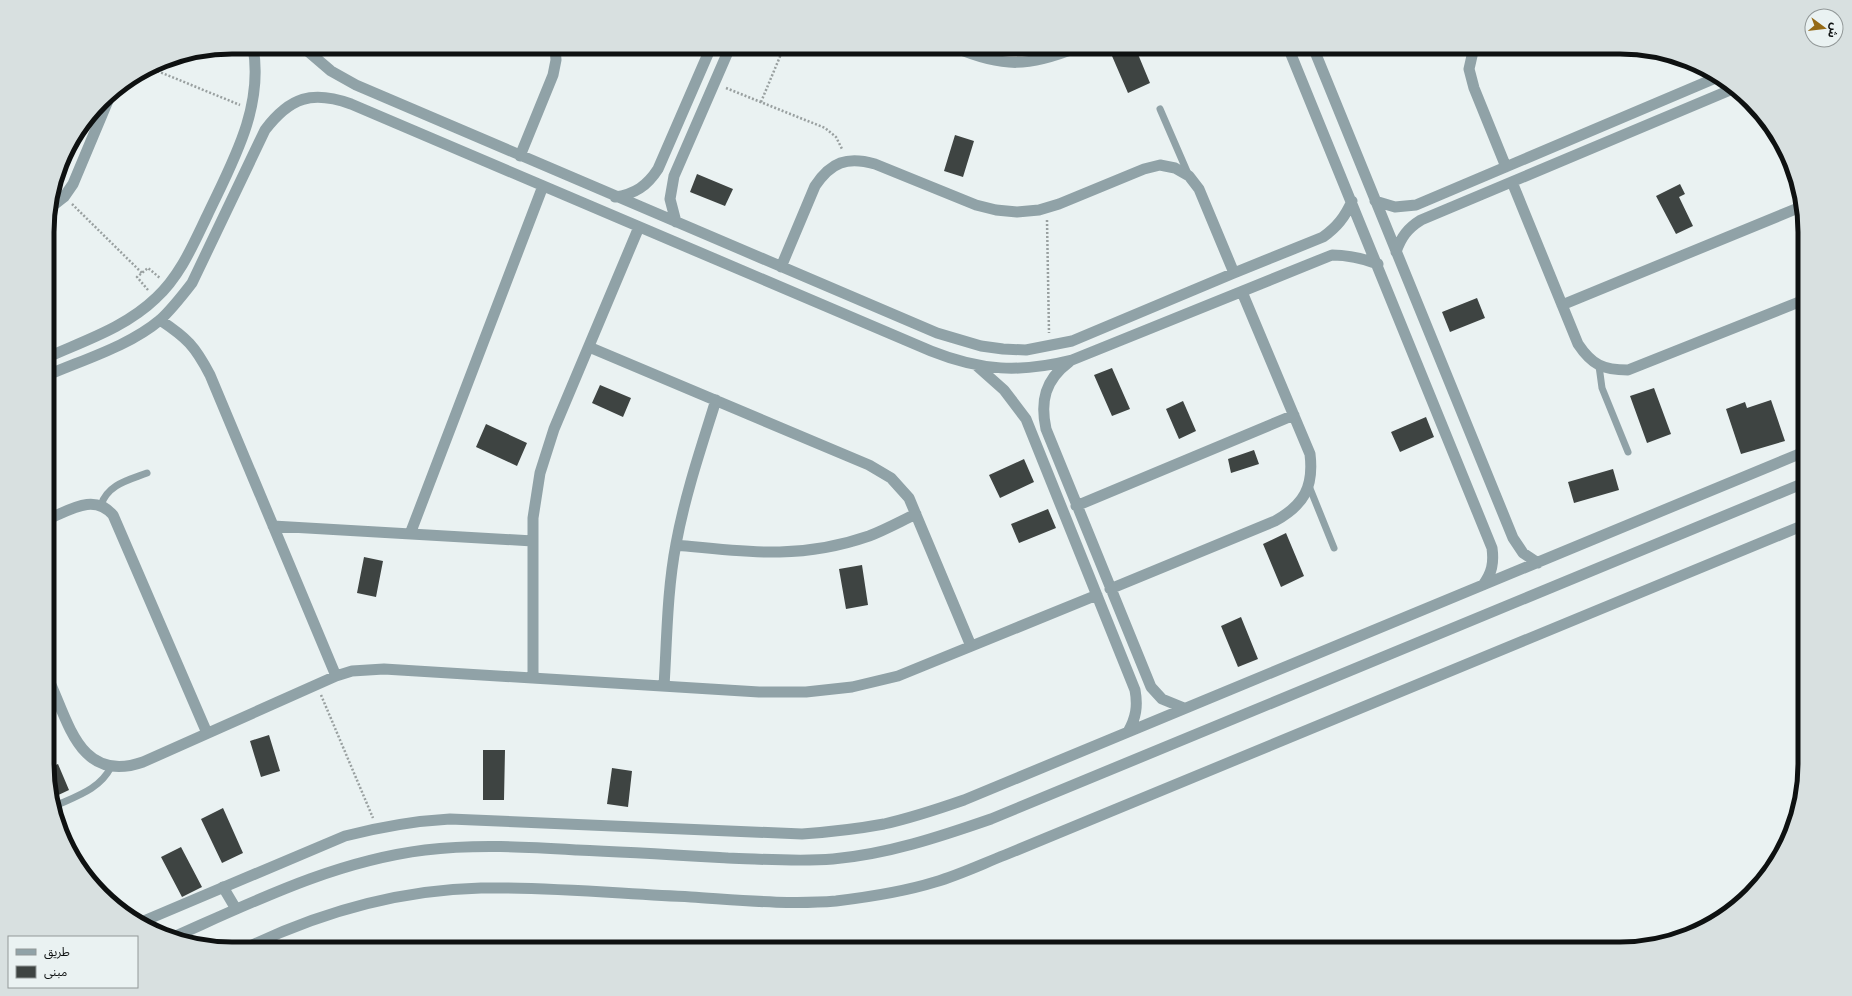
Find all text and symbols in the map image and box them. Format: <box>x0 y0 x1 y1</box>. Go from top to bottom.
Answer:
north arrow <box>1804 8 1844 48</box>
text: ش <box>1825 21 1842 40</box>
legend <box>8 936 138 988</box>
text: طريق <box>44 944 70 960</box>
text: مبنى <box>44 964 67 980</box>

